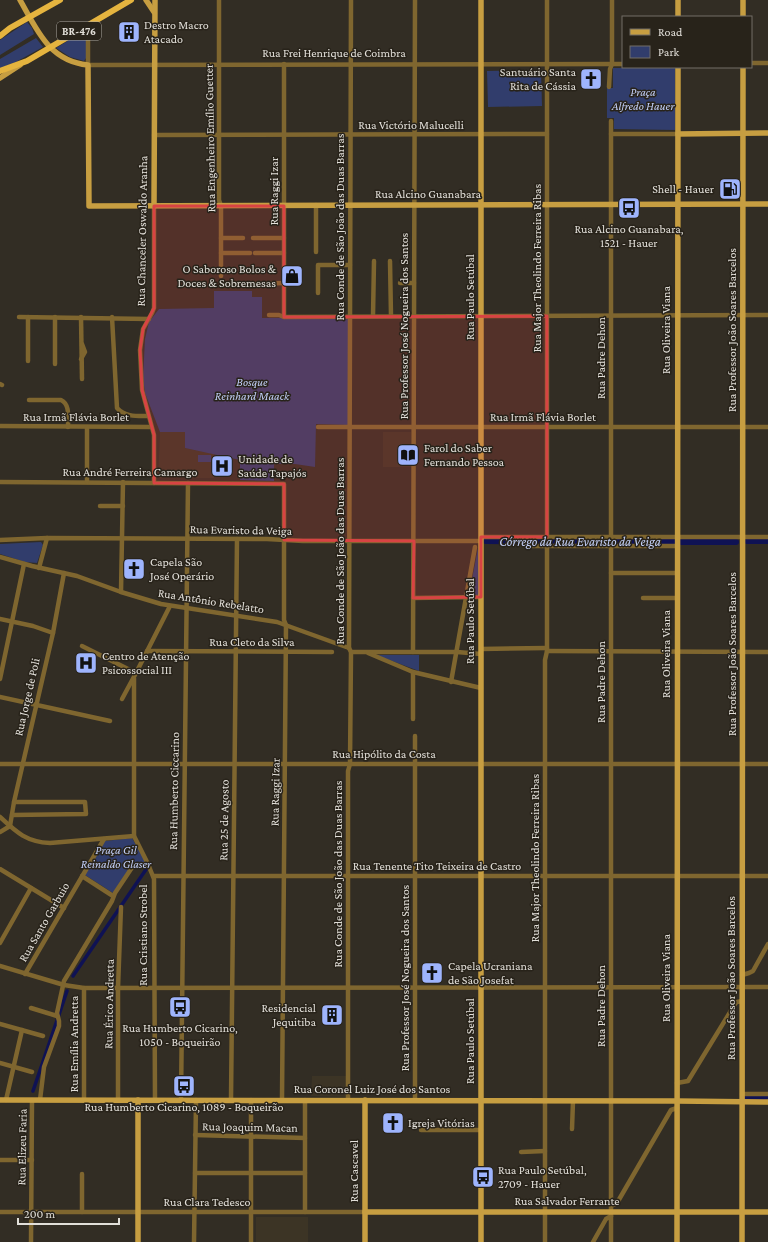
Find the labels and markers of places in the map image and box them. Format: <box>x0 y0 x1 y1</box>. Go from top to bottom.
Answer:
place label: Destro Macro Atacado <box>144 18 209 46</box>
building icon: Destro Macro Atacado <box>116 19 142 45</box>
place label: Santuário Santa Rita de Cássia <box>500 65 576 93</box>
church icon: Santuário Santa Rita de Cássia <box>578 66 604 92</box>
fuel station icon: Shell - Hauer <box>717 176 743 202</box>
place label: Shell - Hauer <box>652 182 715 196</box>
bus stop icon: Rua Alcino Guanabara, 1521 - Hauer <box>616 195 642 221</box>
place label: Rua Alcino Guanabara, 1521 - Hauer <box>575 222 684 250</box>
place label: O Saboroso Bolos & Doces & Sobremesas <box>177 262 277 290</box>
shop icon: O Saboroso Bolos & Doces & Sobremesas <box>279 263 305 289</box>
place label: Farol do Saber Fernando Pessoa <box>424 441 505 469</box>
library icon: Farol do Saber Fernando Pessoa <box>395 442 421 468</box>
place label: Unidade de Saúde Tapajós <box>238 452 307 480</box>
hospital icon: Unidade de Saúde Tapajós <box>209 453 235 479</box>
place label: Capela São José Operário <box>149 555 214 583</box>
church icon: Capela São José Operário <box>121 556 147 582</box>
place label: Centro de Atenção Psicossocial III <box>102 649 190 677</box>
hospital icon: Centro de Atenção Psicossocial III <box>73 650 99 676</box>
place label: Capela Ucraniana de São Josefat <box>448 959 533 987</box>
church icon: Capela Ucraniana de São Josefat <box>419 960 445 986</box>
bus stop icon: Rua Humberto Cicarino, 1050 - Boqueirão <box>167 994 193 1020</box>
place label: Residencial Jequitiba <box>262 1001 316 1029</box>
building icon: Residencial Jequitiba <box>319 1002 345 1028</box>
place label: Rua Humberto Cicarino, 1050 - Boqueirão <box>122 1021 238 1049</box>
bus stop icon: Rua Humberto Cicarino, 1089 - Boqueirão <box>171 1073 197 1099</box>
place label: Rua Humberto Cicarino, 1089 - Boqueirão <box>85 1100 283 1114</box>
church icon: Igreja Vitórias <box>380 1110 406 1136</box>
place label: Igreja Vitórias <box>408 1116 475 1130</box>
place label: Rua Paulo Setúbal, 2709 - Hauer <box>498 1163 587 1191</box>
bus stop icon: Rua Paulo Setúbal, 2709 - Hauer <box>470 1164 496 1190</box>

